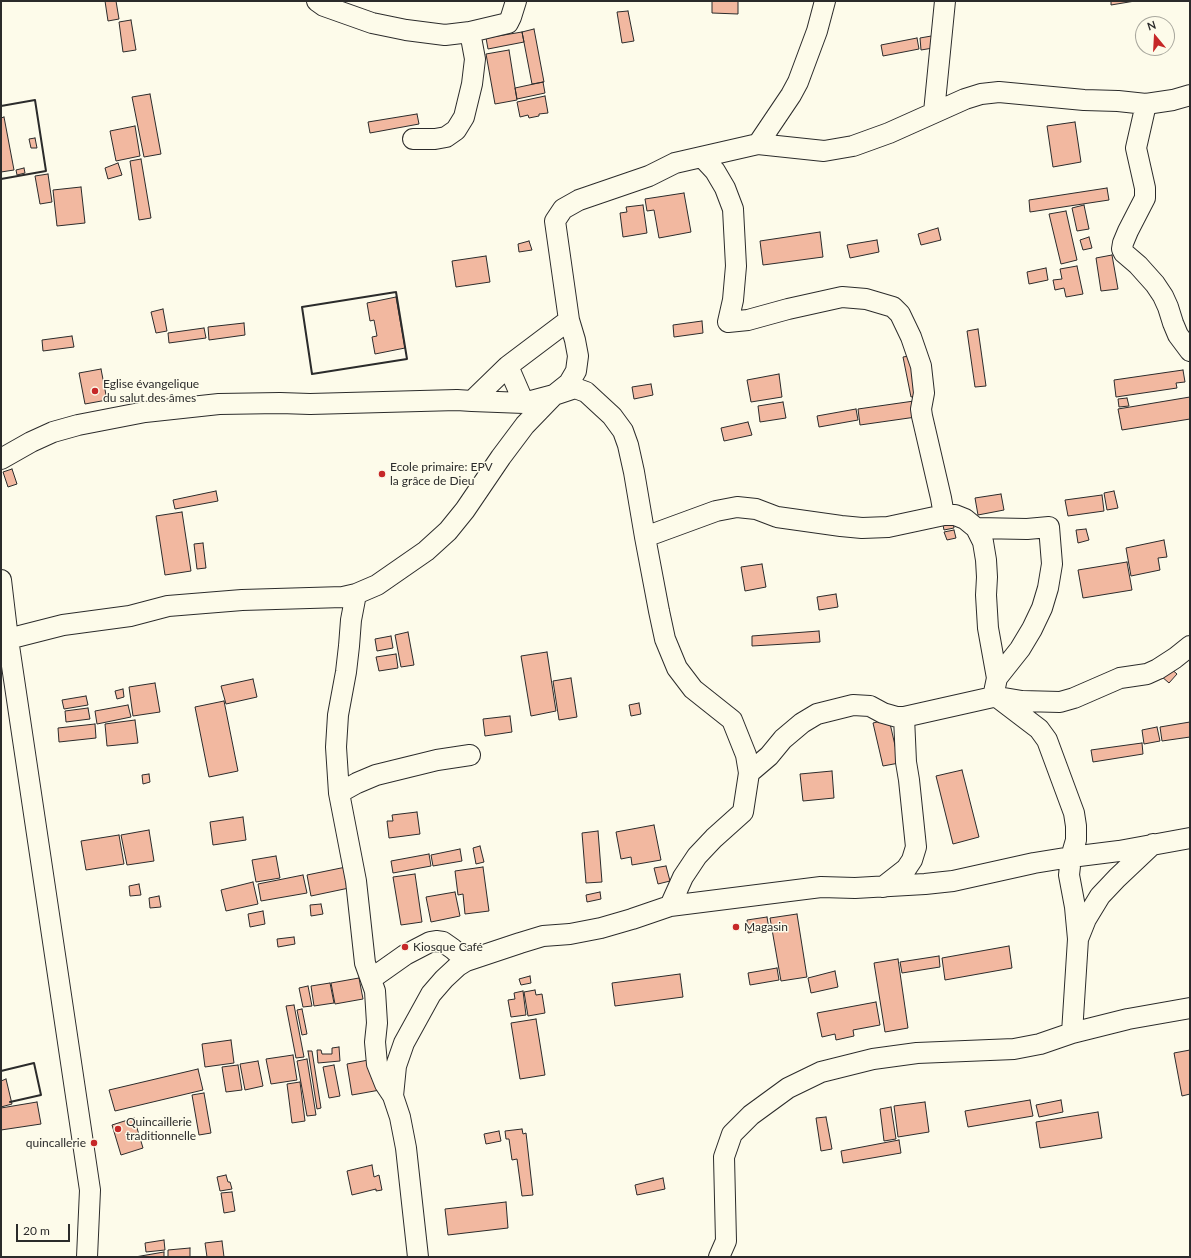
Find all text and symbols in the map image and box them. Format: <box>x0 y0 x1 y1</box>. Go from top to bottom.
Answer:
north arrow <box>1135 16 1175 56</box>
text: N <box>1145 18 1157 33</box>
place label: Eglise évangelique du salut des âmes <box>103 377 199 405</box>
marker: Eglise évangelique du salut des âmes <box>90 386 100 396</box>
place label: Ecole primaire: EPV la grâce de Dieu <box>390 460 493 488</box>
marker: Ecole primaire: EPV la grâce de Dieu <box>377 469 387 479</box>
place label: Magasin <box>744 920 788 934</box>
marker: Magasin <box>731 922 741 932</box>
place label: Kiosque Café <box>413 940 483 954</box>
marker: Kiosque Café <box>400 942 410 952</box>
place label: Quincaillerie traditionnelle <box>126 1115 196 1143</box>
marker: Quincaillerie traditionnelle <box>113 1124 123 1134</box>
place label: quincallerie <box>26 1136 86 1150</box>
marker: quincallerie <box>89 1138 99 1148</box>
scale bar <box>18 1216 72 1242</box>
text: 20 m <box>23 1223 50 1238</box>

